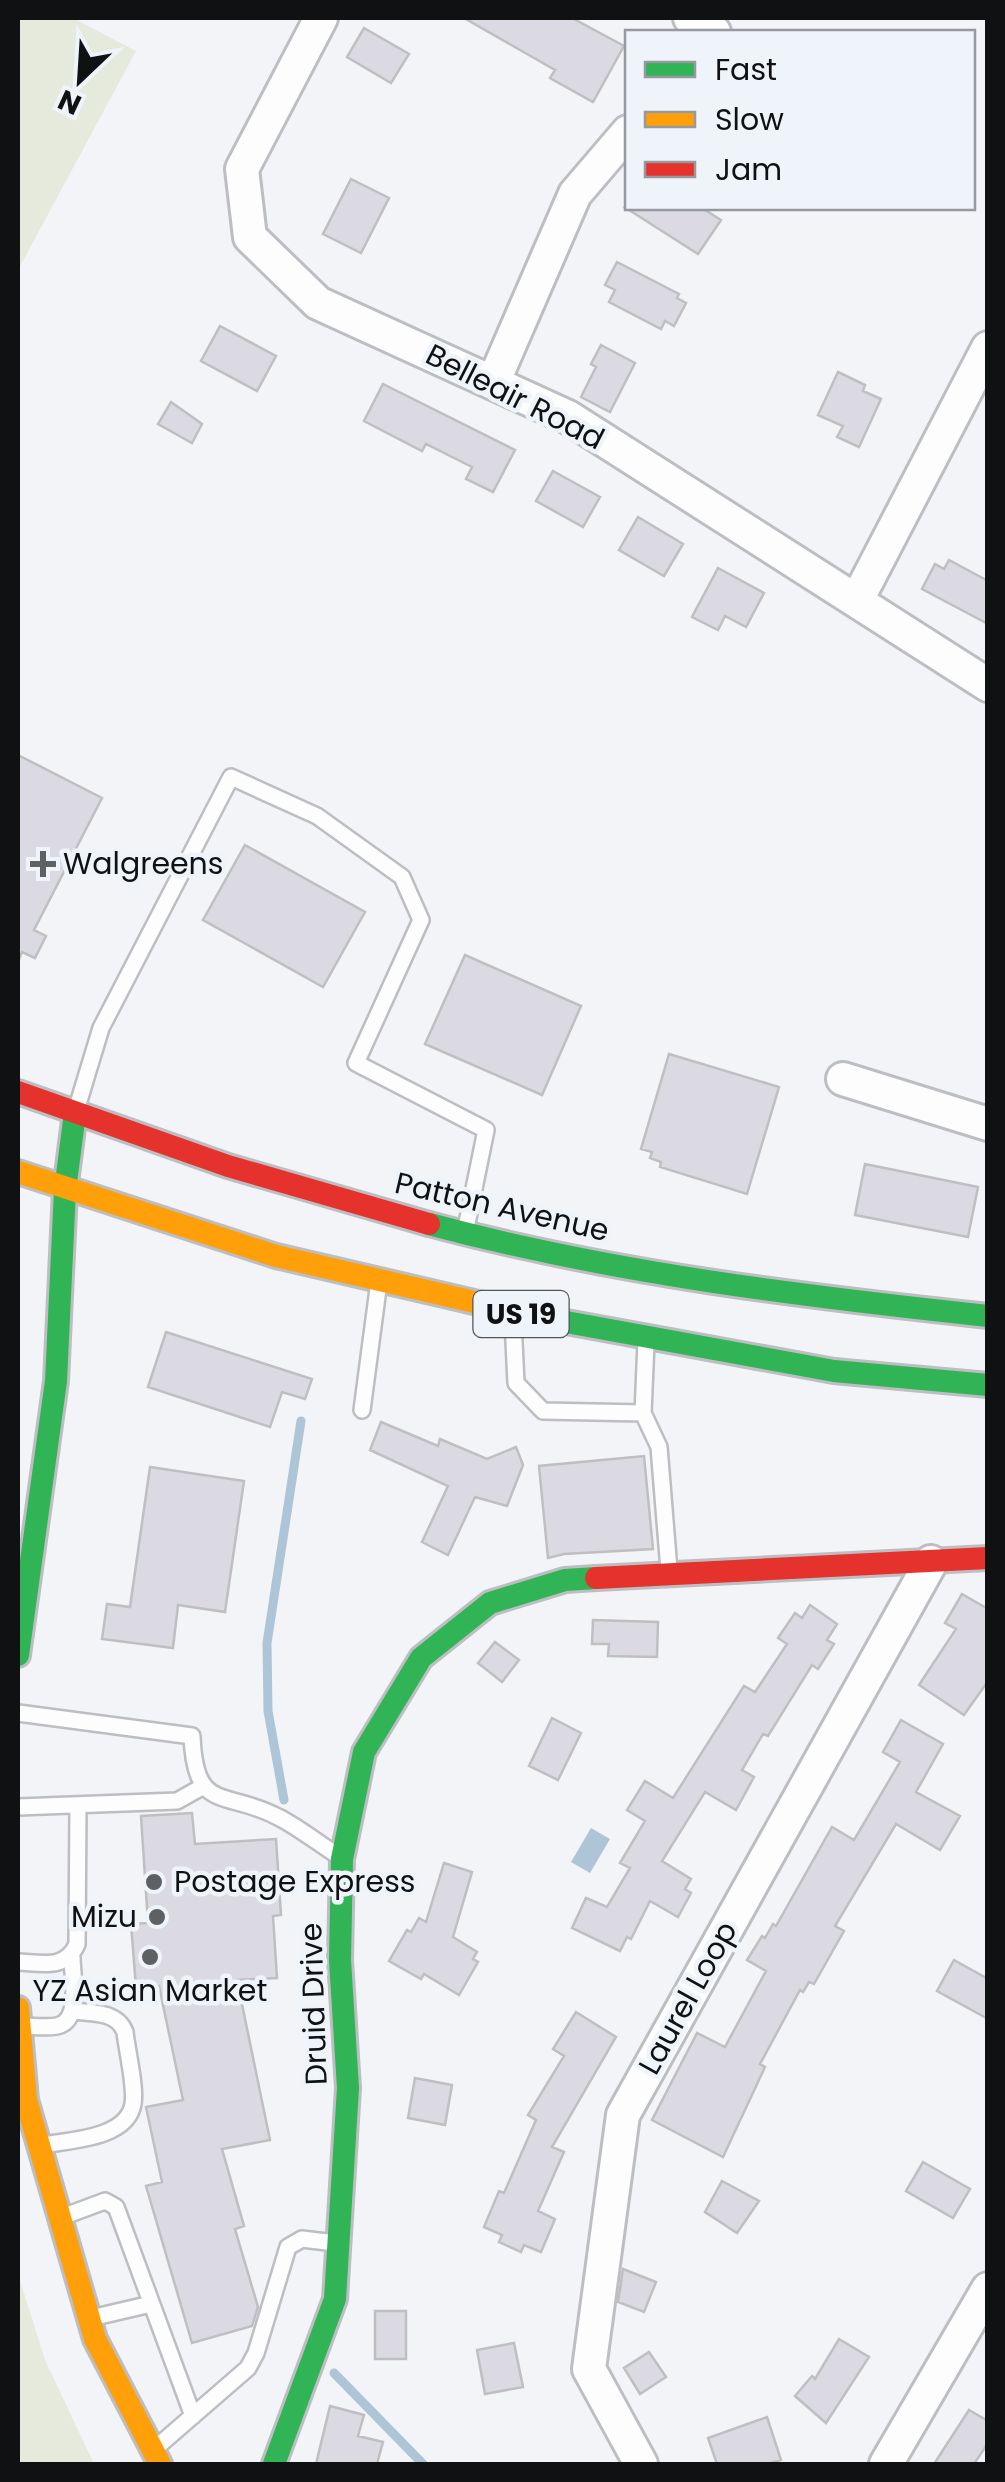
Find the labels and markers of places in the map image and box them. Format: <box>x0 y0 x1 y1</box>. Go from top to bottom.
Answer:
place label: Walgreens <box>63 842 223 885</box>
marker: Walgreens <box>32 853 54 875</box>
place label: Postage Express <box>174 1860 415 1903</box>
marker: Postage Express <box>143 1871 165 1893</box>
place label: Mizu <box>71 1895 137 1938</box>
marker: Mizu <box>146 1906 168 1928</box>
marker: YZ Asian Market <box>139 1946 161 1968</box>
place label: YZ Asian Market <box>33 1969 267 2012</box>

